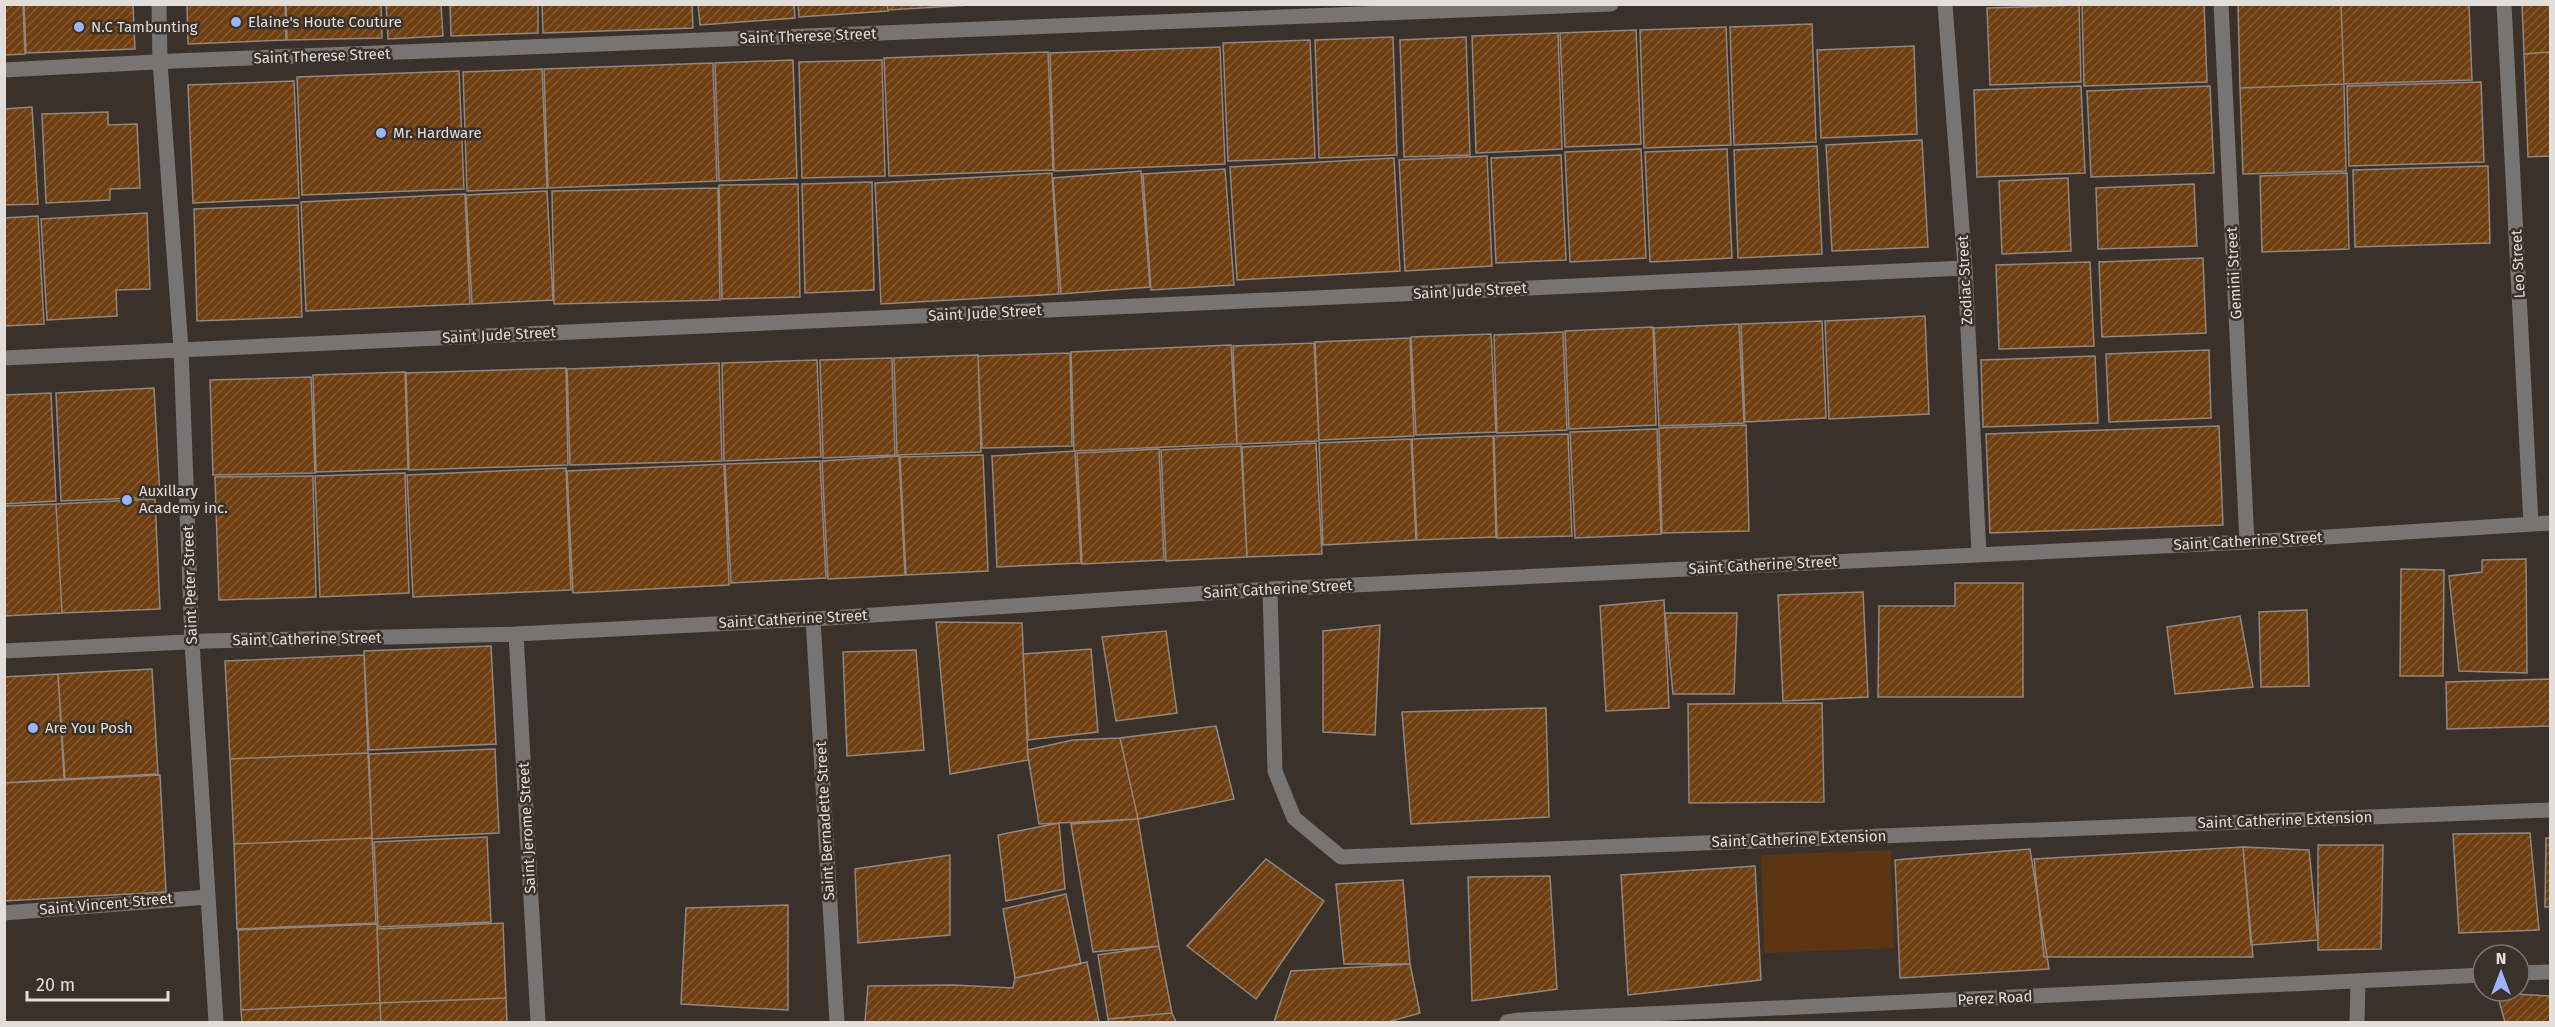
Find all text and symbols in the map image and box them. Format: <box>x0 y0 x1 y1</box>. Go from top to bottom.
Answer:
place label: Elaine's Houte Couture <box>248 13 402 31</box>
marker: Elaine's Houte Couture <box>229 15 243 29</box>
place label: N.C Tambunting <box>91 18 198 36</box>
marker: N.C Tambunting <box>72 20 86 34</box>
street label: Saint Therese Street <box>739 25 877 47</box>
street label: Saint Therese Street <box>253 45 391 67</box>
place label: Mr. Hardware <box>393 124 482 142</box>
marker: Mr. Hardware <box>374 126 388 140</box>
street label: Gemini Street <box>2223 226 2245 320</box>
street label: Leo Street <box>2507 229 2529 299</box>
street label: Zodiac Street <box>1954 234 1976 325</box>
street label: Saint Jude Street <box>1413 279 1528 303</box>
street label: Saint Jude Street <box>928 301 1043 325</box>
street label: Saint Jude Street <box>442 323 557 347</box>
place label: Auxillary Academy inc. <box>139 482 228 517</box>
marker: Auxillary Academy inc. <box>120 493 134 507</box>
street label: Saint Peter Street <box>179 525 201 645</box>
street label: Saint Catherine Street <box>2173 528 2324 554</box>
street label: Saint Catherine Street <box>1688 552 1839 578</box>
street label: Saint Catherine Street <box>1203 576 1354 602</box>
street label: Saint Catherine Street <box>718 606 869 632</box>
street label: Saint Catherine Street <box>232 629 382 649</box>
place label: Are You Posh <box>45 719 133 737</box>
marker: Are You Posh <box>26 721 40 735</box>
street label: Saint Bernadette Street <box>812 740 838 901</box>
street label: Saint Jerome Street <box>515 761 539 894</box>
street label: Saint Catherine Extension <box>2197 808 2373 832</box>
street label: Saint Catherine Extension <box>1711 827 1887 851</box>
street label: Saint Vincent Street <box>38 889 174 919</box>
north arrow <box>2471 943 2531 1003</box>
text: N <box>2496 949 2506 968</box>
scale bar <box>27 964 168 1002</box>
text: 20 m <box>36 974 75 996</box>
street label: Perez Road <box>1957 987 2033 1009</box>

